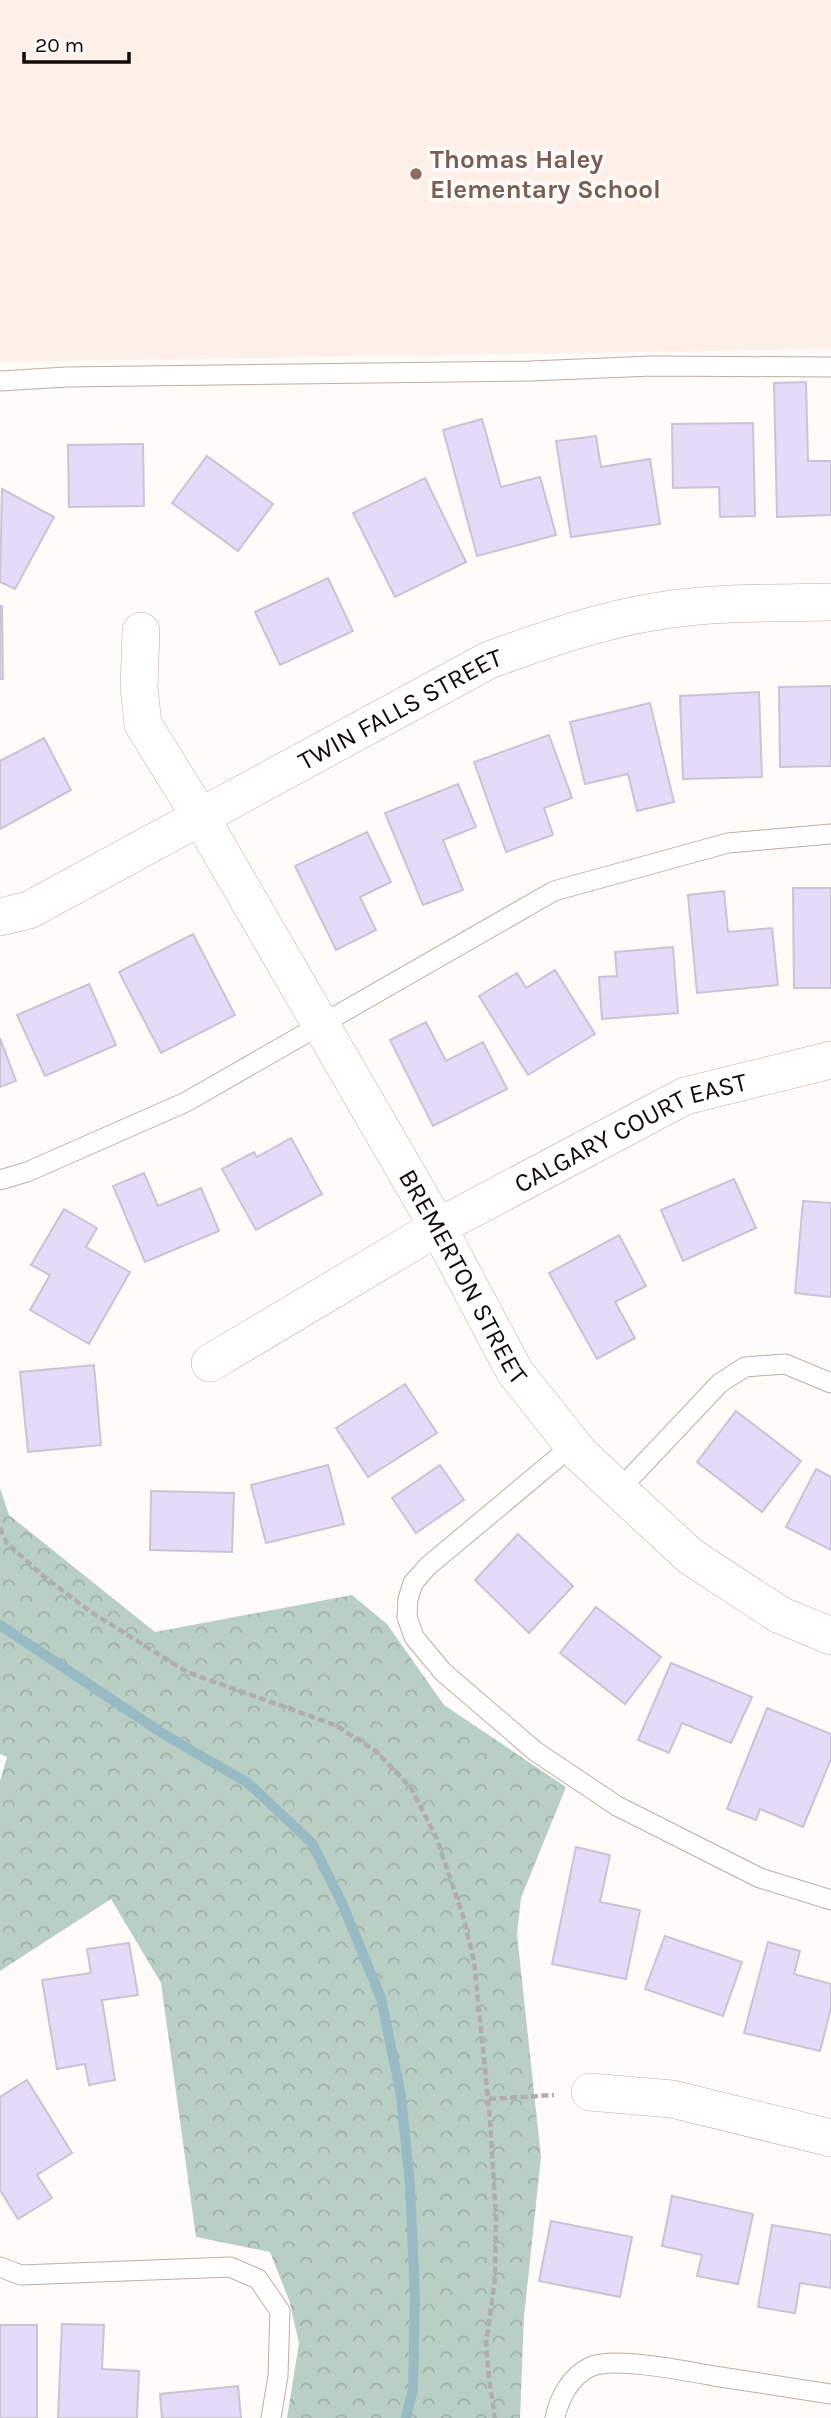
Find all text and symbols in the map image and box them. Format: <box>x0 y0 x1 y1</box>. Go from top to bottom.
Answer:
scale bar <box>24 21 130 65</box>
text: 20 m <box>35 33 84 57</box>
place label: Thomas Haley Elementary School <box>430 144 661 205</box>
marker: Thomas Haley Elementary School <box>408 166 424 182</box>
street label: TWIN FALLS STREET <box>292 641 506 776</box>
street label: CALGARY COURT EAST <box>509 1066 750 1199</box>
street label: BREMERTON STREET <box>392 1163 534 1391</box>

